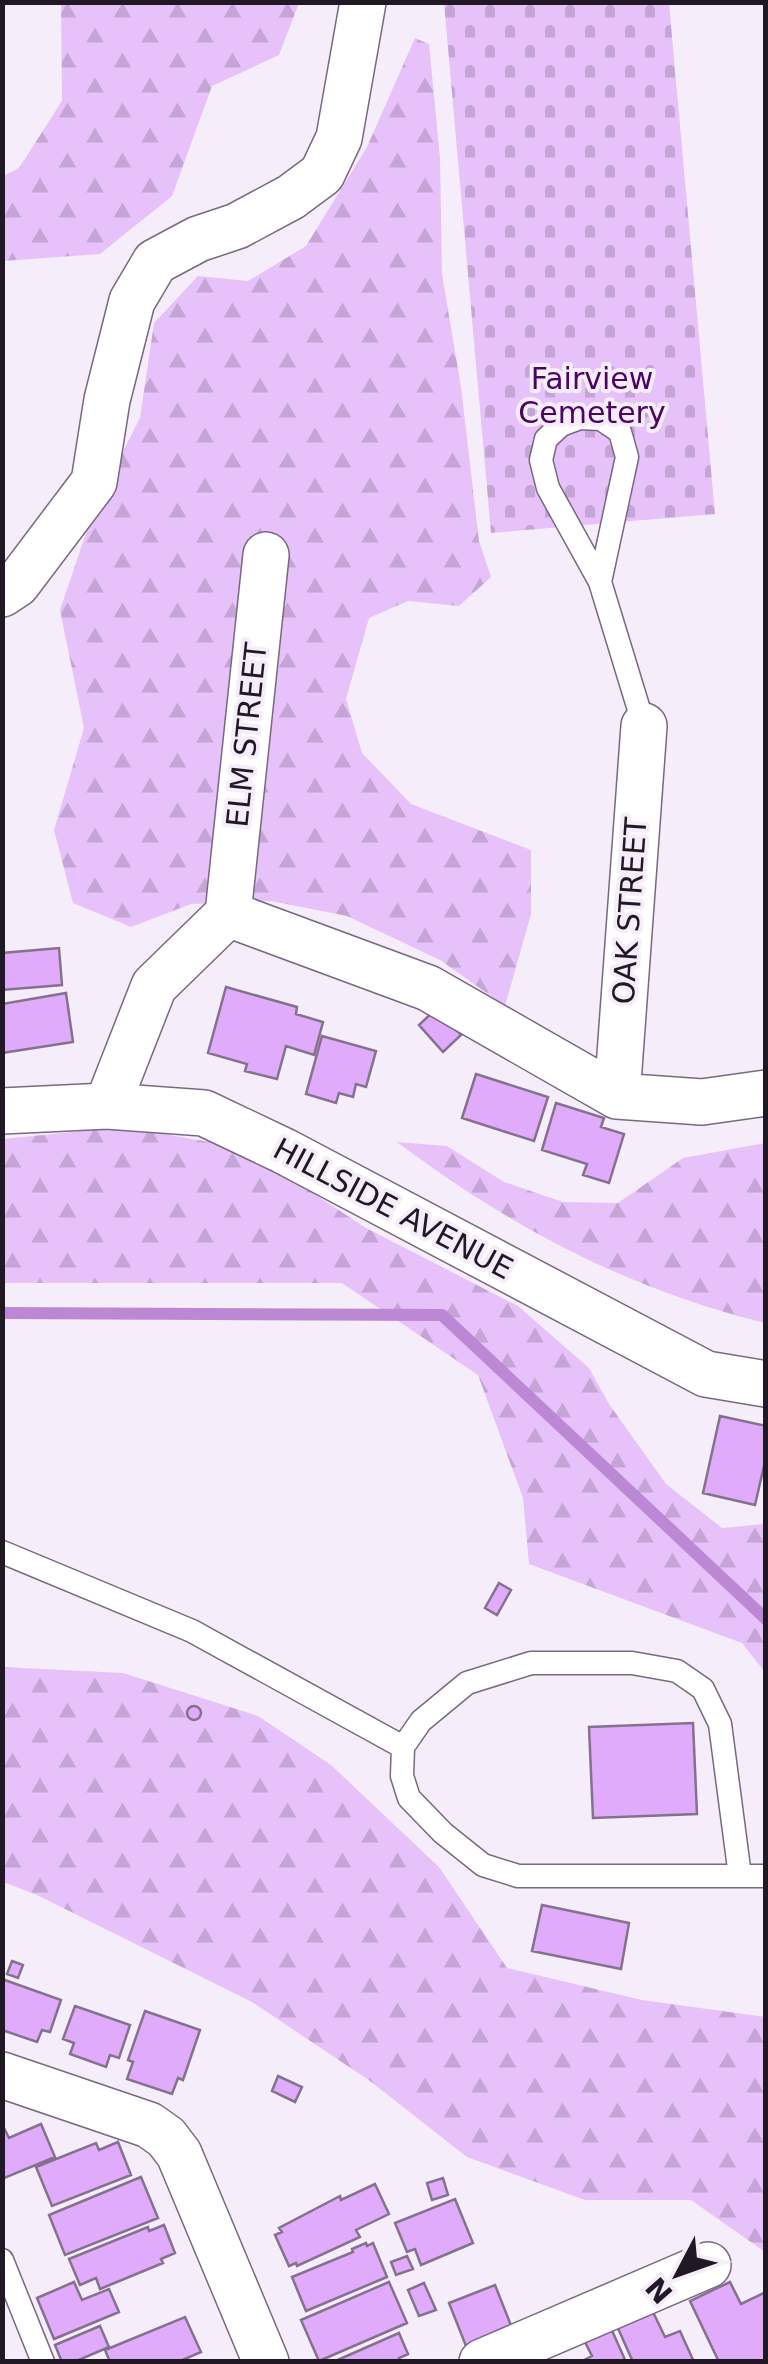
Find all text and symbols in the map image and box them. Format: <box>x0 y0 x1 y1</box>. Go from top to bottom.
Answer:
park label: Fairview Cemetery <box>518 361 666 430</box>
street label: ELM STREET <box>219 640 274 829</box>
street label: OAK STREET <box>606 816 654 1006</box>
street label: HILLSIDE AVENUE <box>268 1131 519 1286</box>
north arrow <box>628 2224 728 2324</box>
text: N <box>639 2270 680 2310</box>

